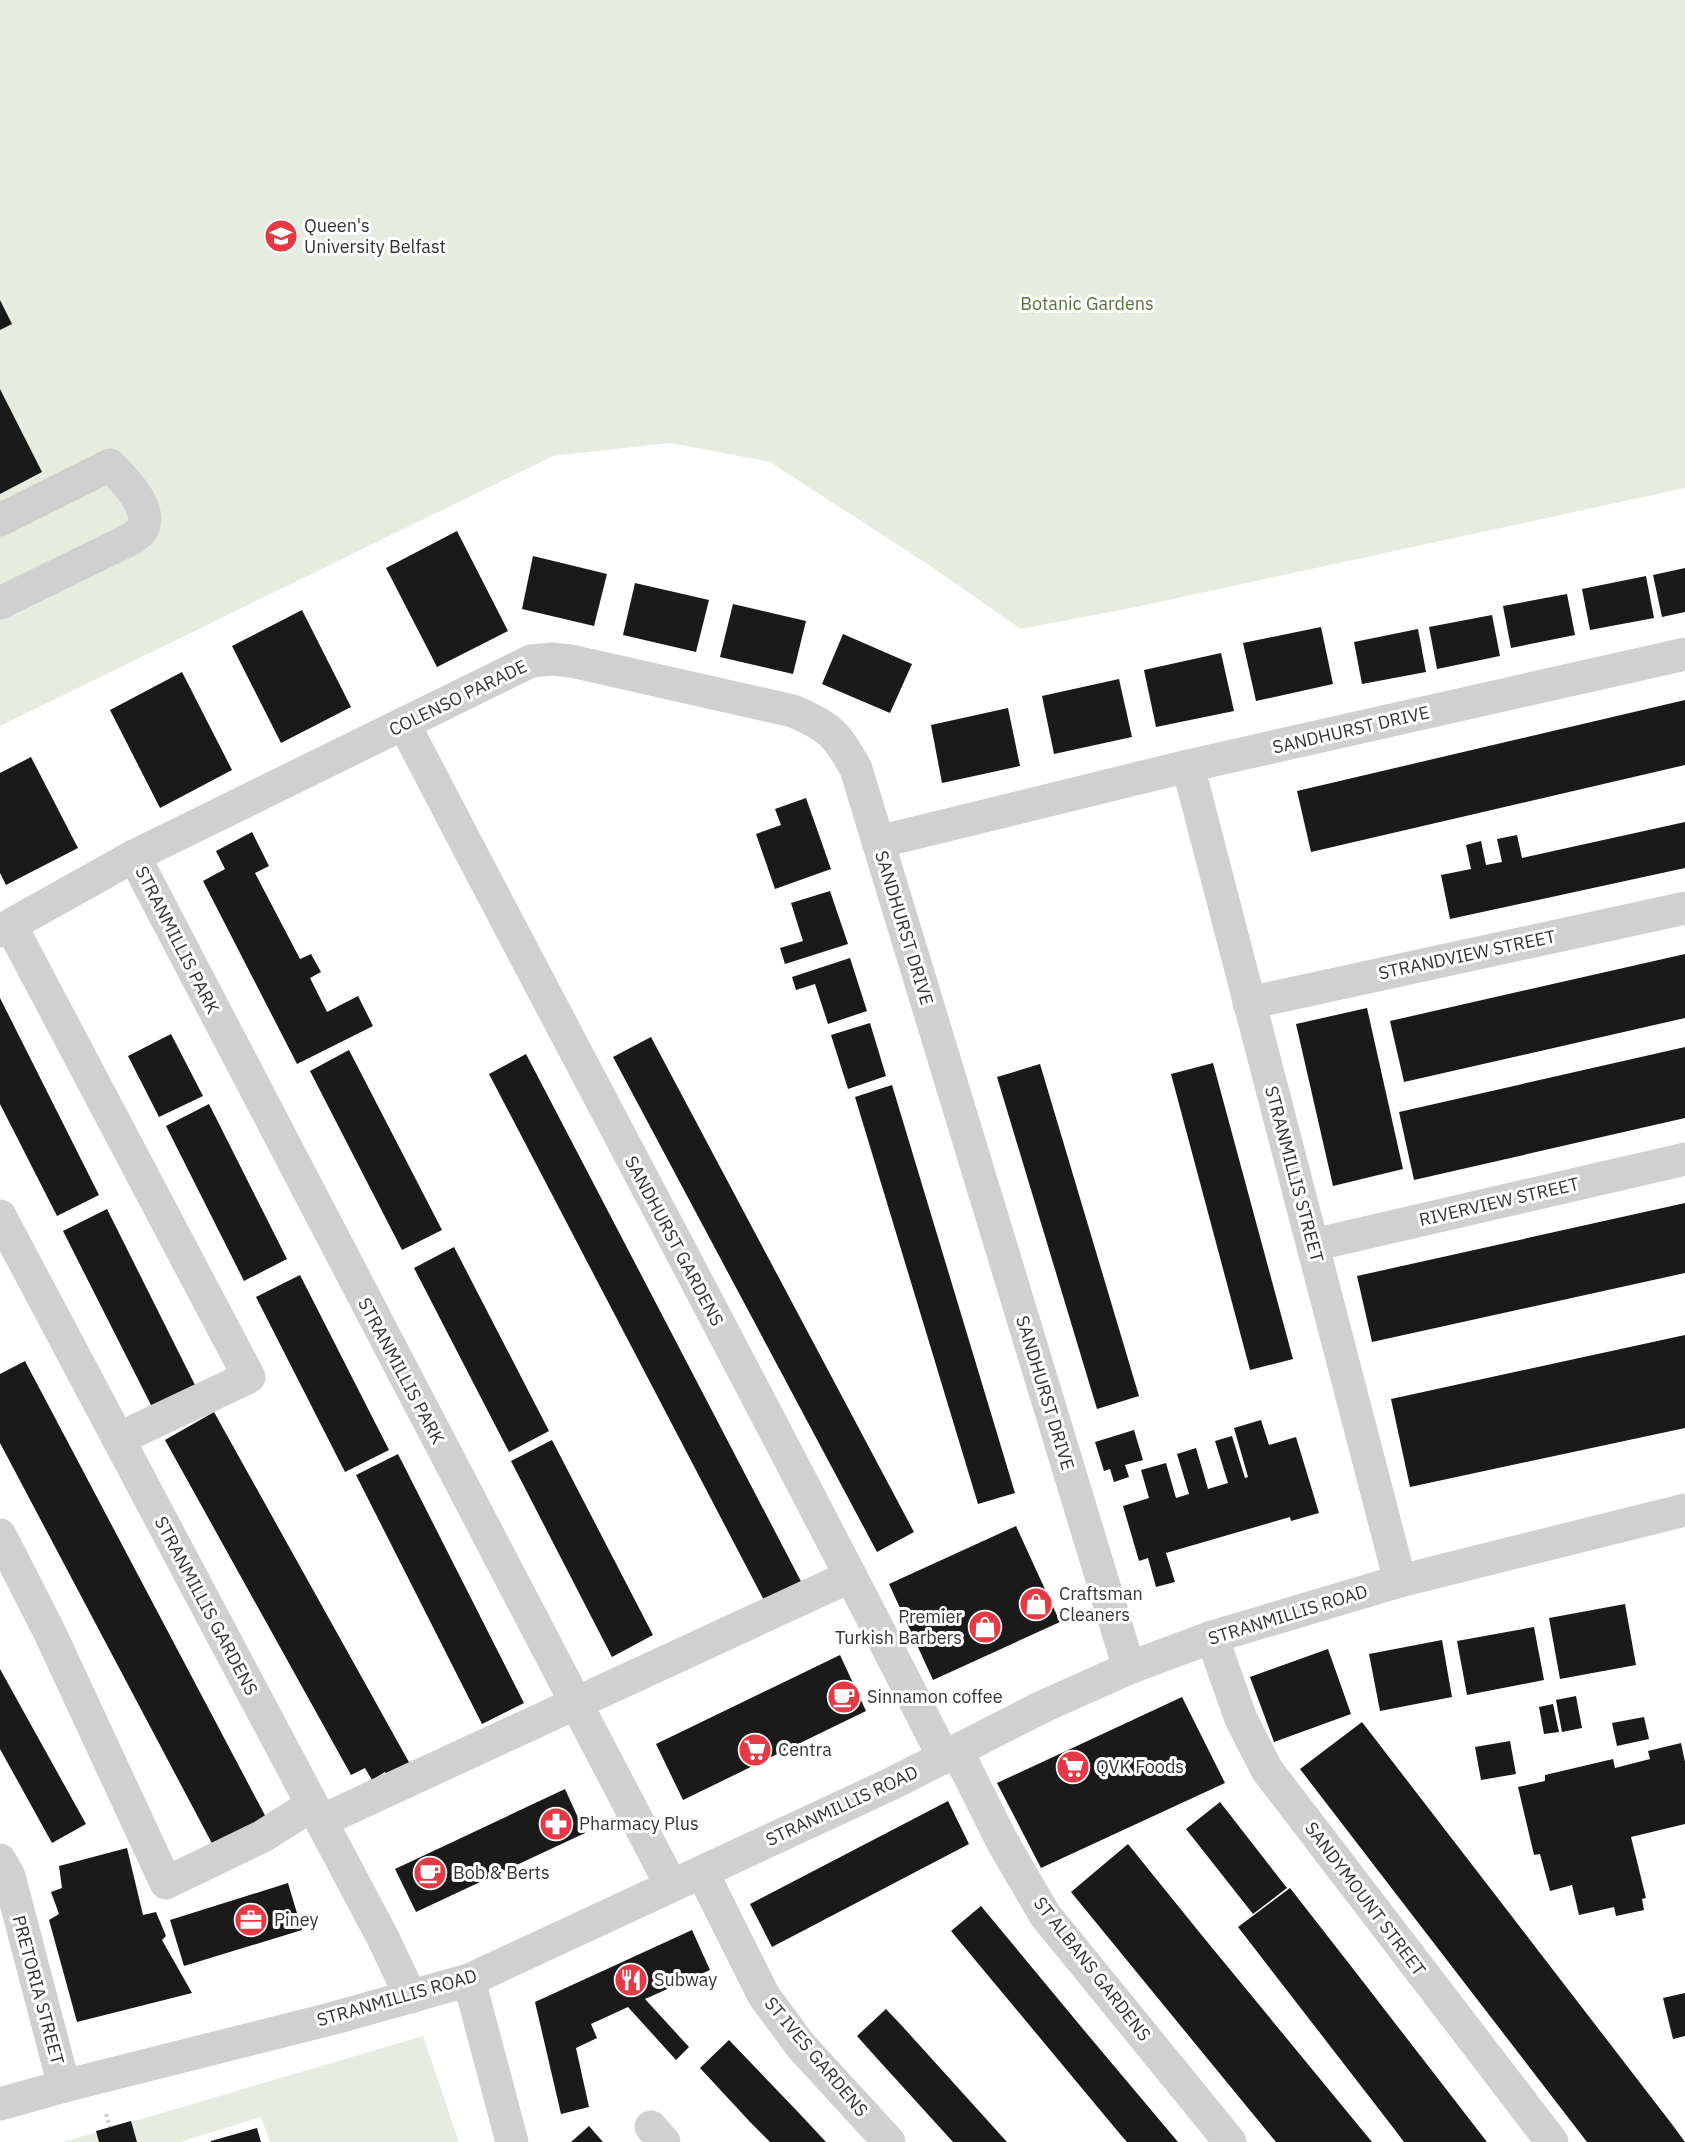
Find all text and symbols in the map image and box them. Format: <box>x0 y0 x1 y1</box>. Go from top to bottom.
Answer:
place label: Queen's University Belfast <box>304 214 446 258</box>
school or university icon: Queen's University Belfast <box>263 218 299 254</box>
park label: Botanic Gardens <box>1020 292 1154 315</box>
street label: COLENSO PARADE <box>385 654 531 741</box>
street label: SANDHURST DRIVE <box>1270 700 1432 759</box>
street label: SANDHURST DRIVE <box>870 848 939 1008</box>
street label: STRANMILLIS PARK <box>130 862 225 1018</box>
street label: STRANDVIEW STREET <box>1376 925 1558 985</box>
street label: STRANMILLIS STREET <box>1260 1083 1329 1264</box>
street label: SANDHURST GARDENS <box>620 1152 729 1330</box>
street label: RIVERVIEW STREET <box>1417 1172 1581 1231</box>
street label: STRANMILLIS PARK <box>353 1294 450 1448</box>
street label: SANDHURST DRIVE <box>1011 1313 1080 1473</box>
street label: STRANMILLIS GARDENS <box>149 1512 263 1699</box>
street label: STRANMILLIS ROAD <box>1205 1579 1370 1650</box>
place label: Craftsman Cleaners <box>1059 1582 1143 1626</box>
shop icon: Craftsman Cleaners <box>1018 1586 1054 1622</box>
place label: Premier Turkish Barbers <box>835 1605 962 1649</box>
shop icon: Premier Turkish Barbers <box>967 1609 1003 1645</box>
cafe icon: Sinnamon coffee <box>826 1679 862 1715</box>
place label: Sinnamon coffee <box>867 1685 1003 1708</box>
supermarket icon: Centra <box>737 1732 773 1768</box>
place label: Centra <box>778 1738 832 1761</box>
supermarket icon: QVK Foods <box>1055 1749 1091 1785</box>
place label: QVK Foods <box>1096 1755 1184 1778</box>
street label: STRANMILLIS ROAD <box>762 1760 922 1851</box>
pharmacy icon: Pharmacy Plus <box>538 1806 574 1842</box>
place label: Pharmacy Plus <box>579 1812 699 1835</box>
street label: SANDYMOUNT STREET <box>1300 1817 1431 1980</box>
cafe icon: Bob & Berts <box>412 1855 448 1891</box>
place label: Bob & Berts <box>453 1861 550 1884</box>
street label: ST ALBANS GARDENS <box>1029 1892 1156 2046</box>
office icon: Piney <box>233 1902 269 1938</box>
place label: Piney <box>274 1908 318 1931</box>
street label: PRETORIA STREET <box>8 1913 69 2067</box>
restaurant icon: Subway <box>613 1962 649 1998</box>
street label: STRANMILLIS ROAD <box>314 1964 480 2031</box>
place label: Subway <box>654 1968 717 1991</box>
street label: ST IVES GARDENS <box>760 1992 873 2121</box>

